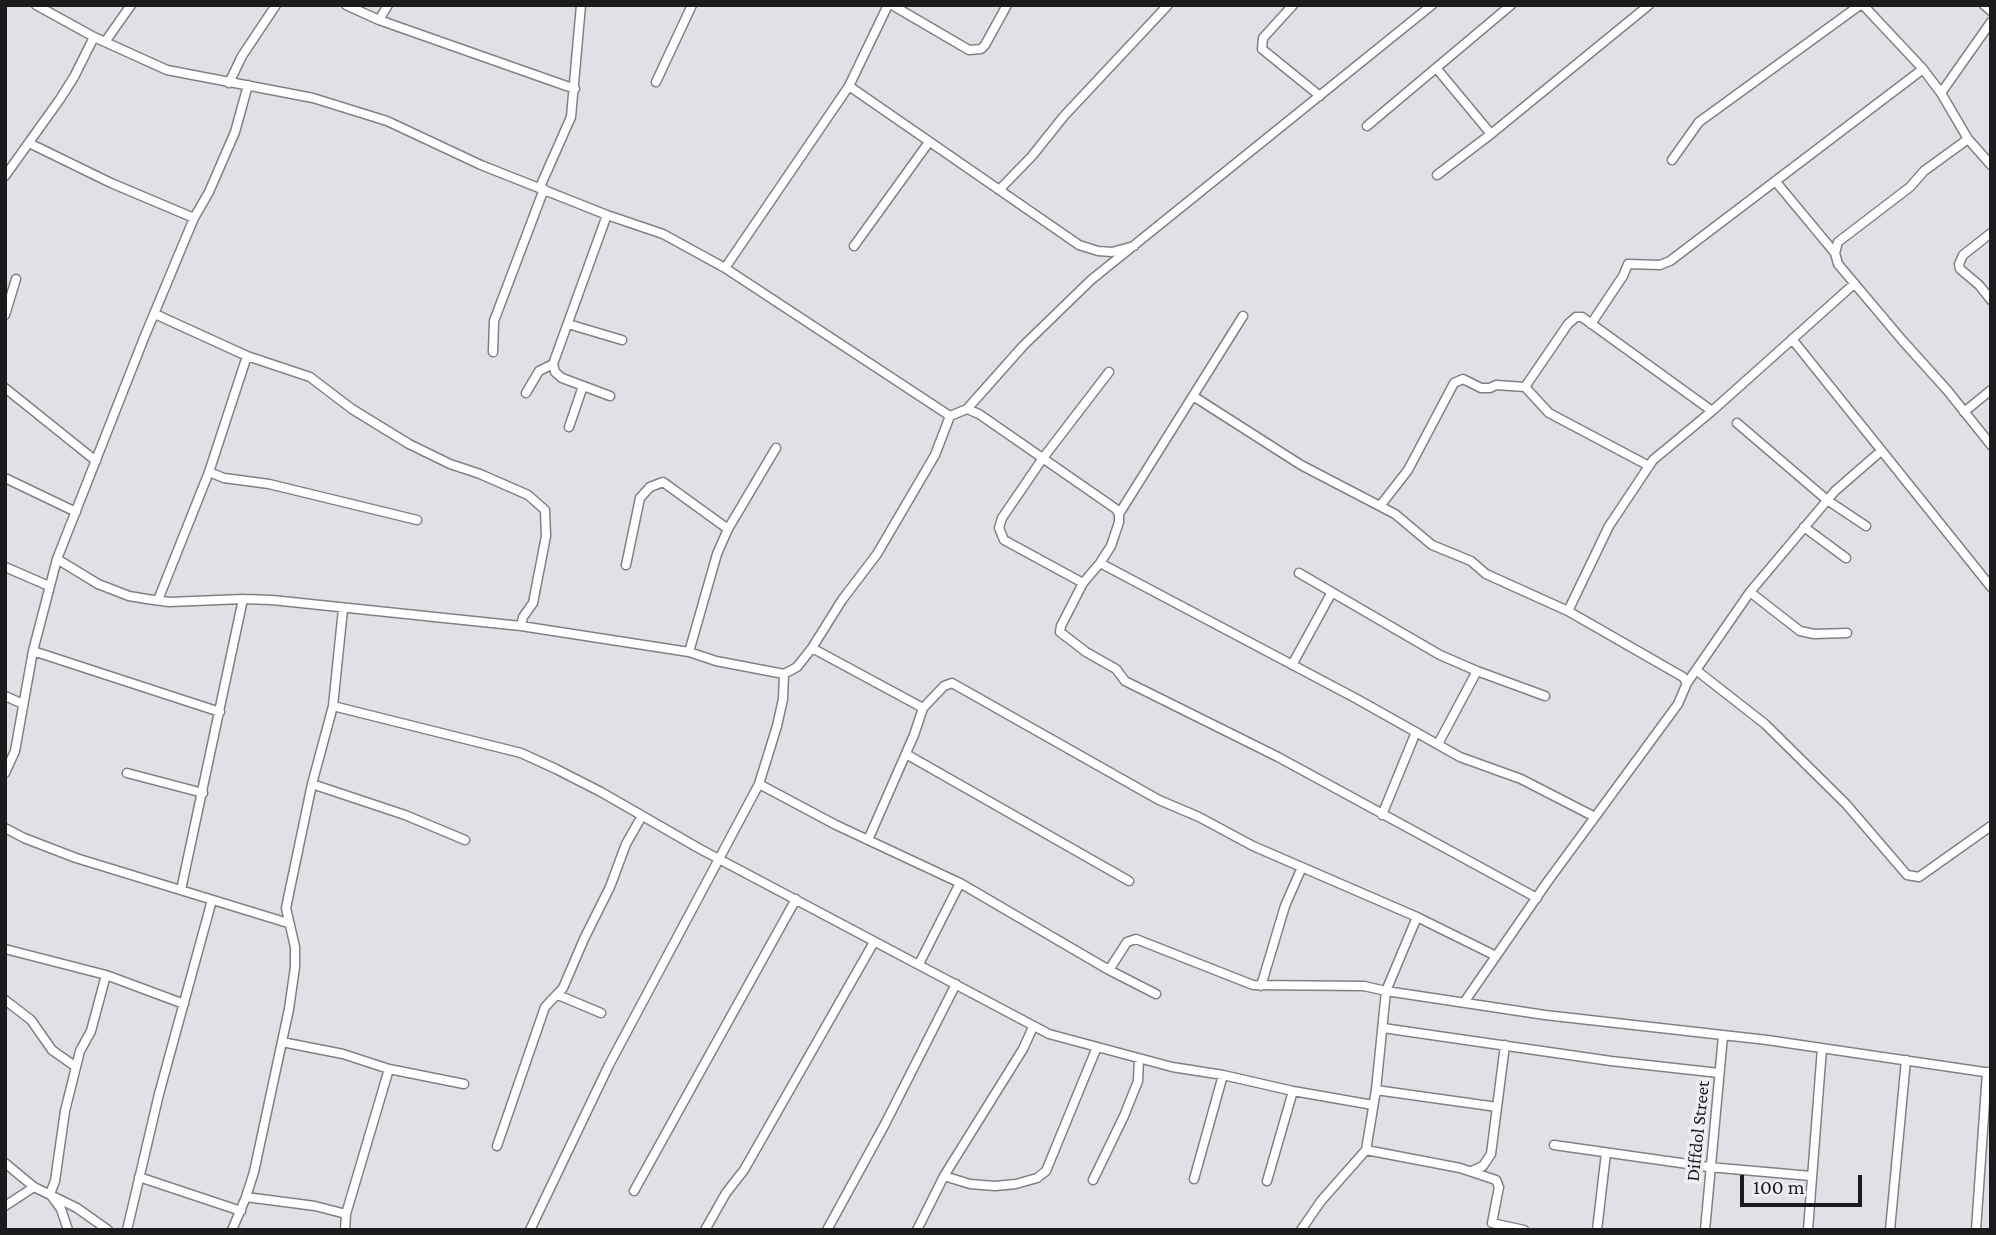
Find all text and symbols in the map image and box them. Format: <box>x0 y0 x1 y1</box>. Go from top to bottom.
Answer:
street label: Diffdol Street <box>1681 1079 1715 1183</box>
scale bar <box>1744 1162 1867 1206</box>
text: 100 m <box>1753 1175 1805 1199</box>

